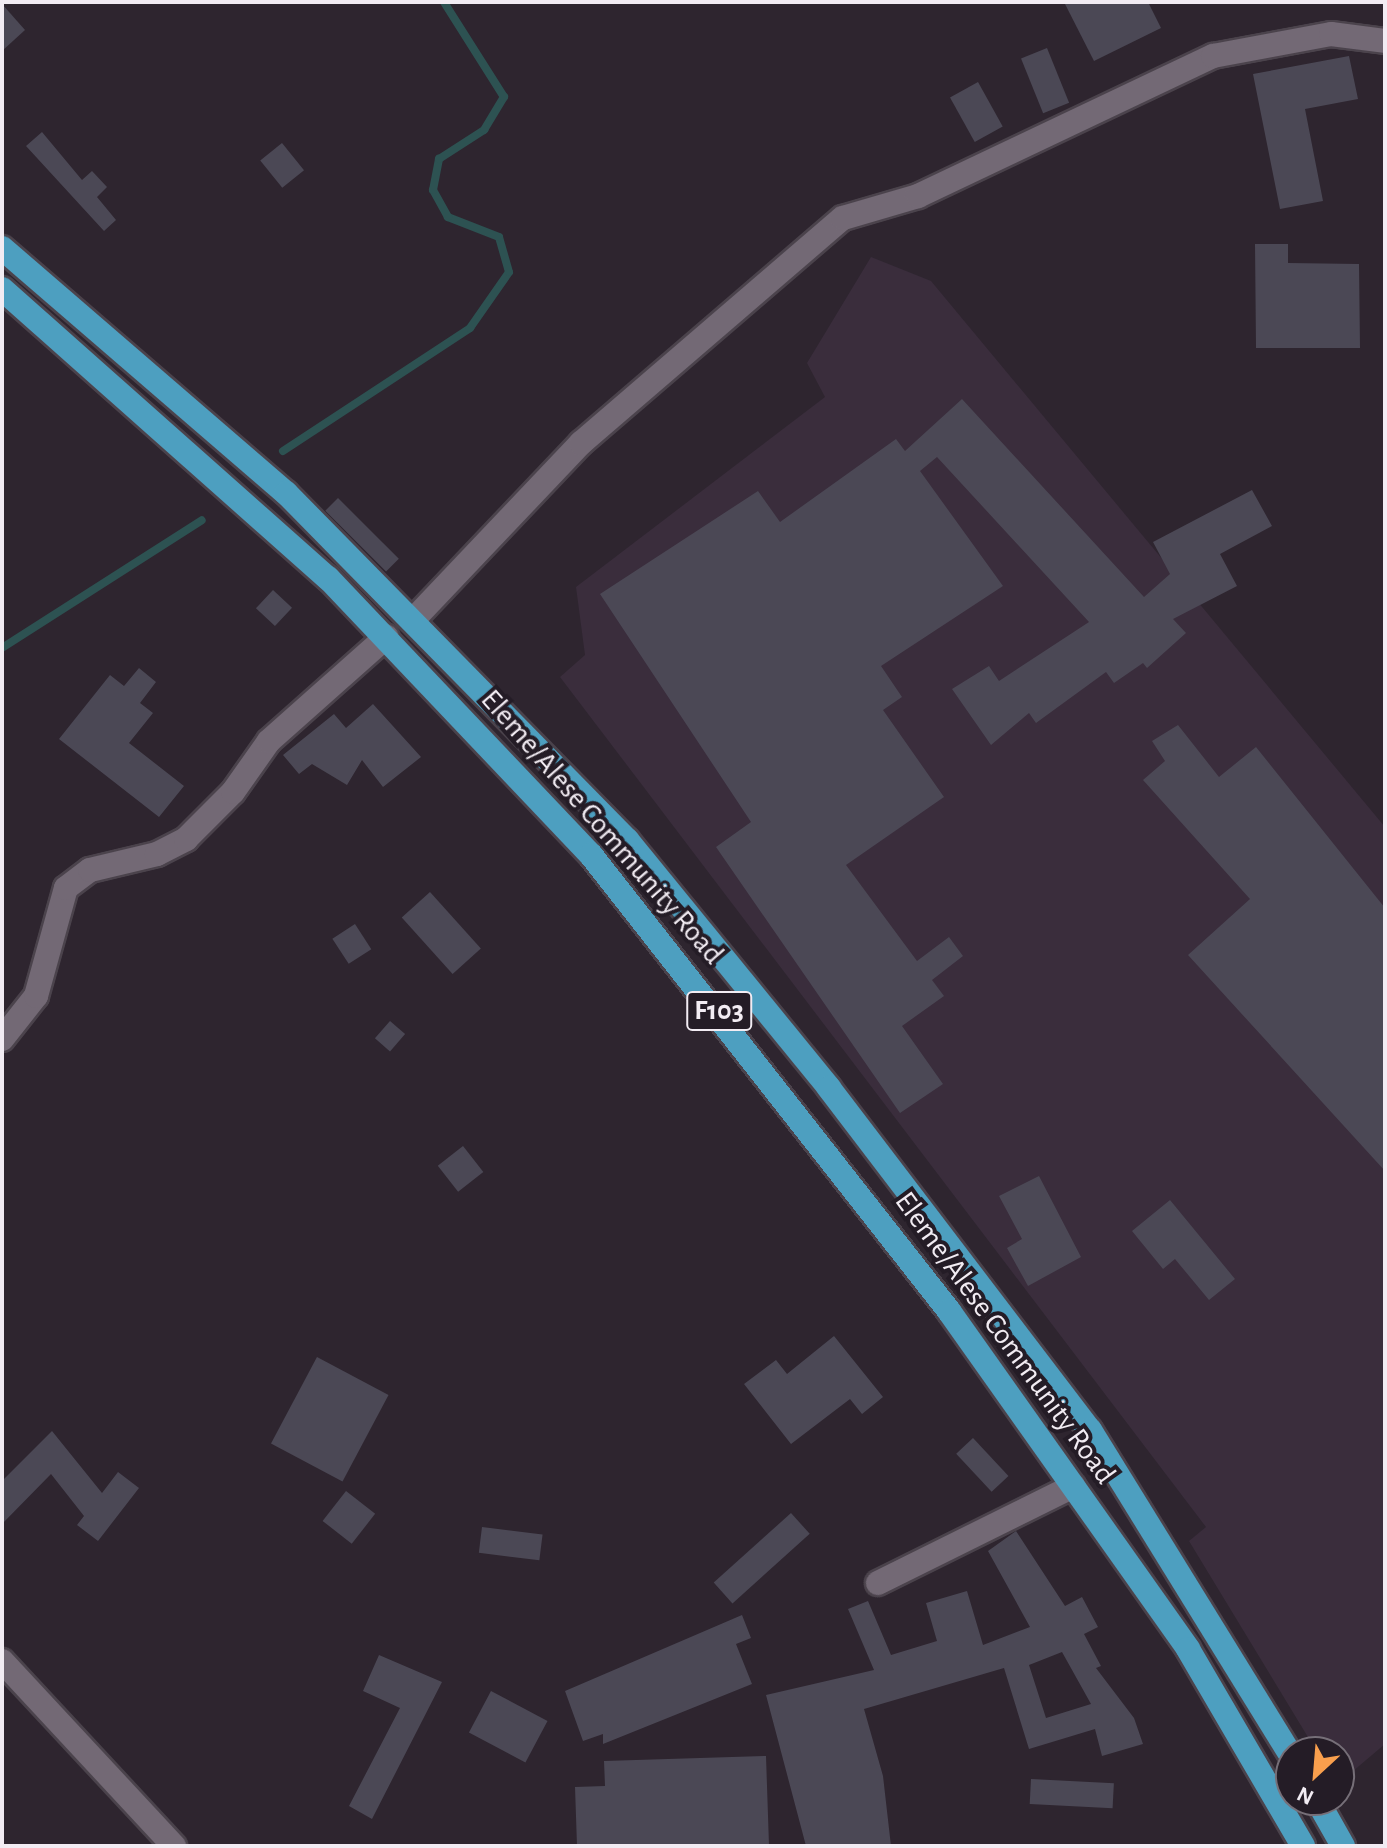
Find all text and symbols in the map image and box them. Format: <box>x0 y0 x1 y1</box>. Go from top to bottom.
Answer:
street label: Eleme/Alese Community Road <box>473 682 731 972</box>
road number: F103 <box>685 987 753 1035</box>
street label: Eleme/Alese Community Road <box>887 1185 1123 1491</box>
north arrow <box>1275 1736 1355 1816</box>
text: N <box>1294 1783 1317 1809</box>

